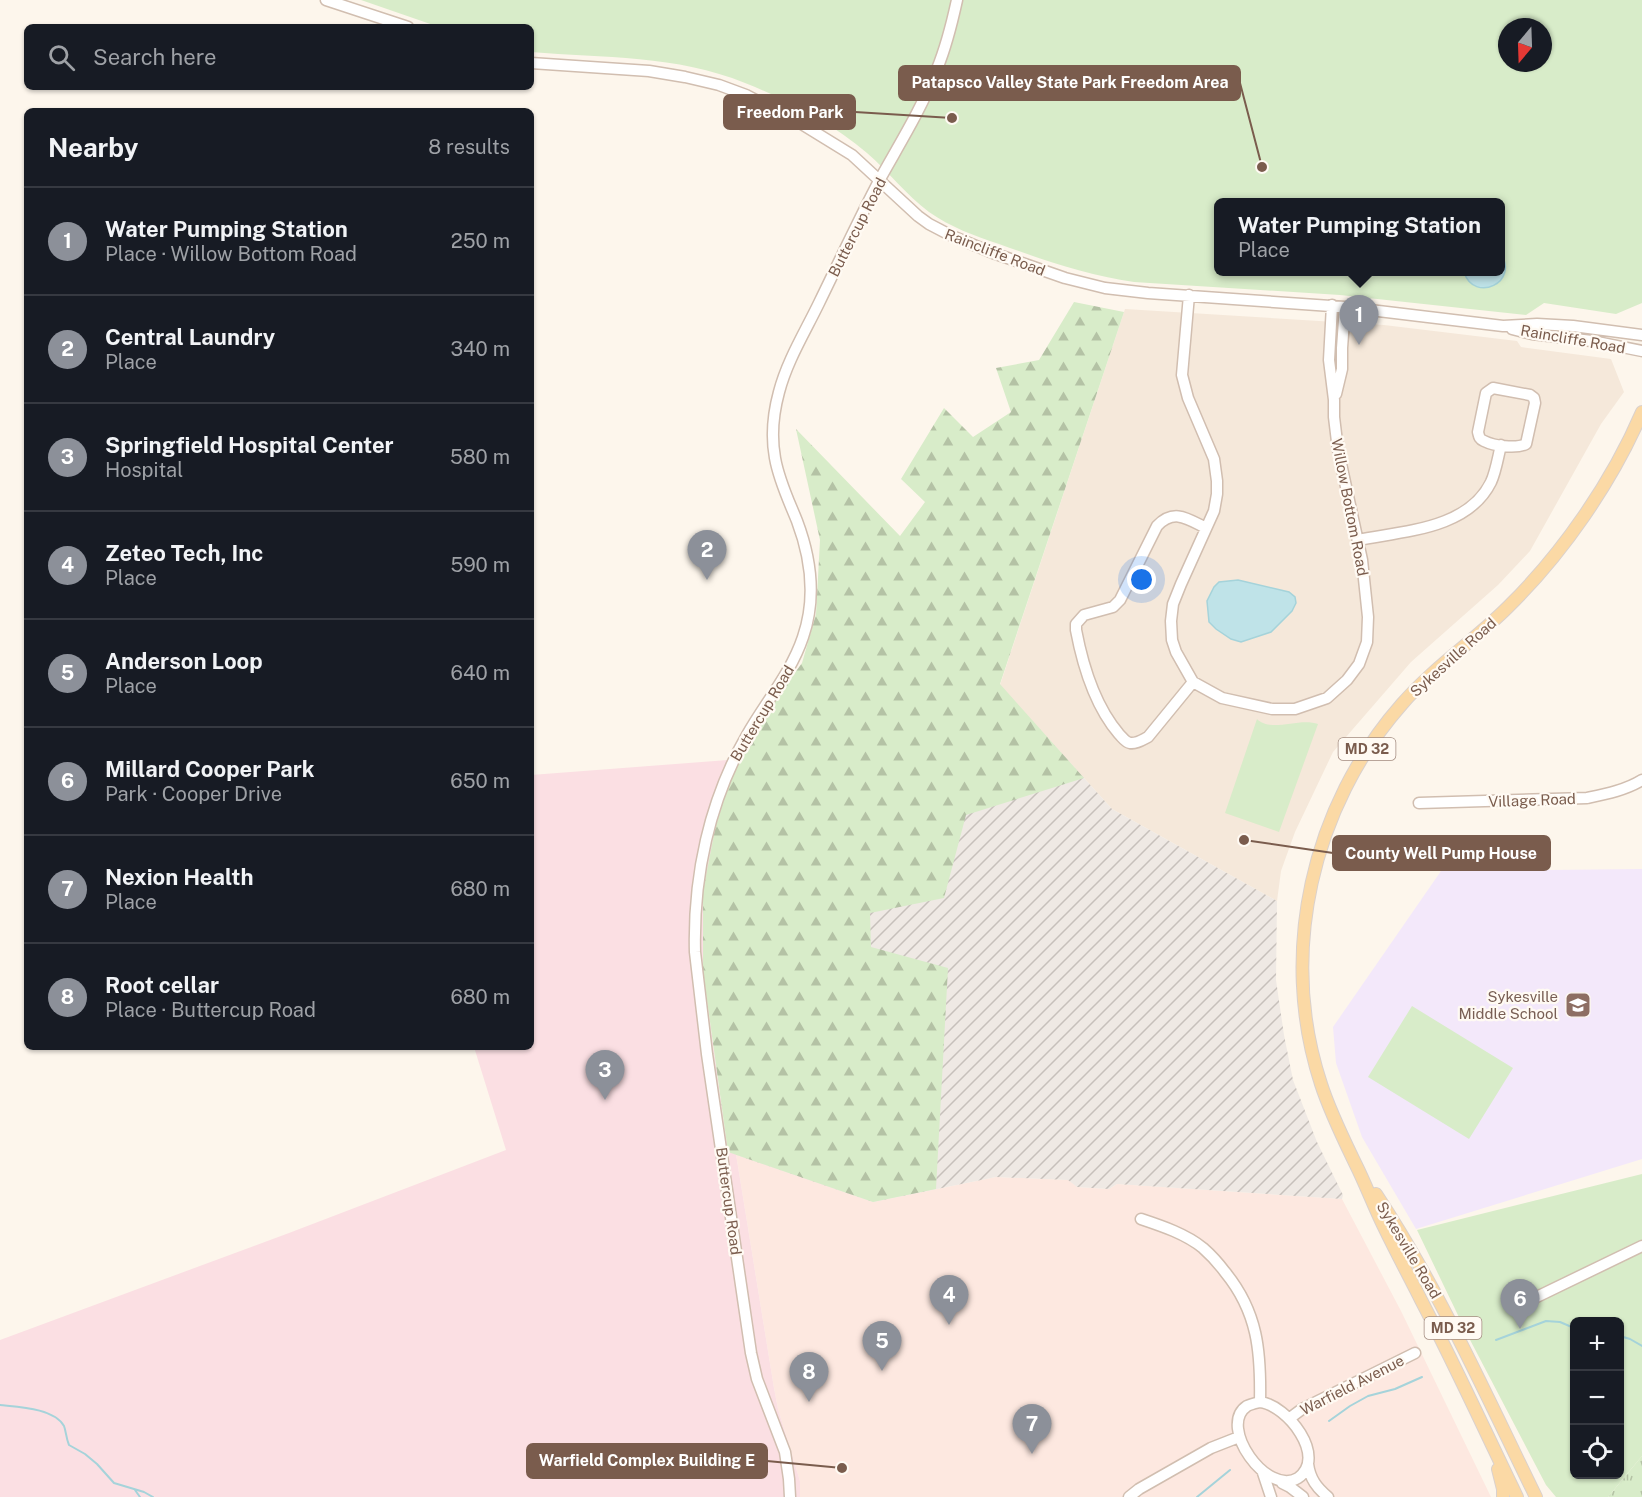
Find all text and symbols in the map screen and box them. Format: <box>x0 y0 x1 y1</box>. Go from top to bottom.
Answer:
north arrow <box>1498 18 1552 72</box>
search box <box>24 24 534 90</box>
icon: search <box>45 41 78 74</box>
text: Search here <box>93 44 217 70</box>
callout: Patapsco Valley State Park Freedom Area <box>899 66 1240 100</box>
text: Patapsco Valley State Park Freedom Area <box>911 73 1229 92</box>
callout: Freedom Park <box>724 95 855 129</box>
text: Freedom Park <box>737 103 843 122</box>
text: Nearby <box>48 132 138 163</box>
text: 8 results <box>428 135 510 159</box>
street label: Buttercup Road <box>825 175 889 279</box>
popup <box>1214 198 1505 276</box>
text: Water Pumping Station <box>1238 212 1481 238</box>
text: Water Pumping Station <box>105 216 348 242</box>
street label: Raincliffe Road <box>942 225 1048 279</box>
text: 1 <box>63 229 72 253</box>
text: 250 m <box>451 229 510 253</box>
text: Place <box>1238 238 1290 262</box>
text: Place · Willow Bottom Road <box>105 242 357 266</box>
pin: 1 <box>1340 296 1378 345</box>
street label: Raincliffe Road <box>1519 321 1627 357</box>
text: Central Laundry <box>105 324 275 350</box>
text: 2 <box>61 337 74 361</box>
text: 340 m <box>450 337 510 361</box>
text: Place <box>105 350 157 374</box>
text: Springfield Hospital Center <box>105 432 394 458</box>
street label: Willow Bottom Road <box>1328 437 1372 577</box>
text: 3 <box>61 445 74 469</box>
text: 580 m <box>450 445 510 469</box>
text: Hospital <box>105 458 183 482</box>
pin: 2 <box>688 530 726 580</box>
text: Zeteo Tech, Inc <box>105 540 263 566</box>
text: 4 <box>61 553 74 577</box>
text: 590 m <box>450 553 510 577</box>
your location <box>1127 565 1156 594</box>
text: Place <box>105 566 157 590</box>
street label: Sykesville Road <box>1407 614 1499 700</box>
text: Anderson Loop <box>105 648 263 674</box>
text: 5 <box>61 661 74 685</box>
text: 640 m <box>451 661 510 685</box>
street label: Buttercup Road <box>727 662 797 764</box>
text: Place <box>105 674 157 698</box>
road number: MD 32 <box>1338 738 1396 760</box>
text: Millard Cooper Park <box>105 756 315 782</box>
text: 6 <box>61 769 74 793</box>
text: 650 m <box>450 769 510 793</box>
text: Park · Cooper Drive <box>105 782 282 806</box>
street label: Village Road <box>1488 790 1576 810</box>
callout: County Well Pump House <box>1333 836 1550 870</box>
text: County Well Pump House <box>1345 844 1537 863</box>
text: Nexion Health <box>105 864 254 890</box>
text: 7 <box>61 877 74 901</box>
text: 680 m <box>450 877 510 901</box>
text: Place <box>105 890 157 914</box>
text: Root cellar <box>105 972 219 998</box>
text: 8 <box>61 985 74 1009</box>
text: 680 m <box>450 985 510 1009</box>
place label: Sykesville Middle School <box>1459 988 1558 1022</box>
school or university icon: Sykesville Middle School <box>1563 990 1593 1020</box>
text: Place · Buttercup Road <box>105 998 316 1022</box>
pin: 3 <box>586 1050 624 1100</box>
street label: Buttercup Road <box>713 1146 745 1256</box>
street label: Sykesville Road <box>1373 1199 1445 1301</box>
pin: 4 <box>930 1276 968 1325</box>
pin: 6 <box>1500 1280 1540 1329</box>
road number: MD 32 <box>1424 1317 1482 1339</box>
map controls <box>1570 1317 1624 1479</box>
button: + <box>1570 1317 1624 1371</box>
pin: 5 <box>862 1322 902 1371</box>
pin: 8 <box>790 1352 828 1402</box>
street label: Warfield Avenue <box>1297 1352 1407 1418</box>
button: − <box>1570 1371 1624 1425</box>
pin: 7 <box>1012 1404 1052 1454</box>
button: locate <box>1570 1425 1624 1479</box>
callout: Warfield Complex Building E <box>527 1444 767 1478</box>
text: Warfield Complex Building E <box>539 1451 755 1470</box>

